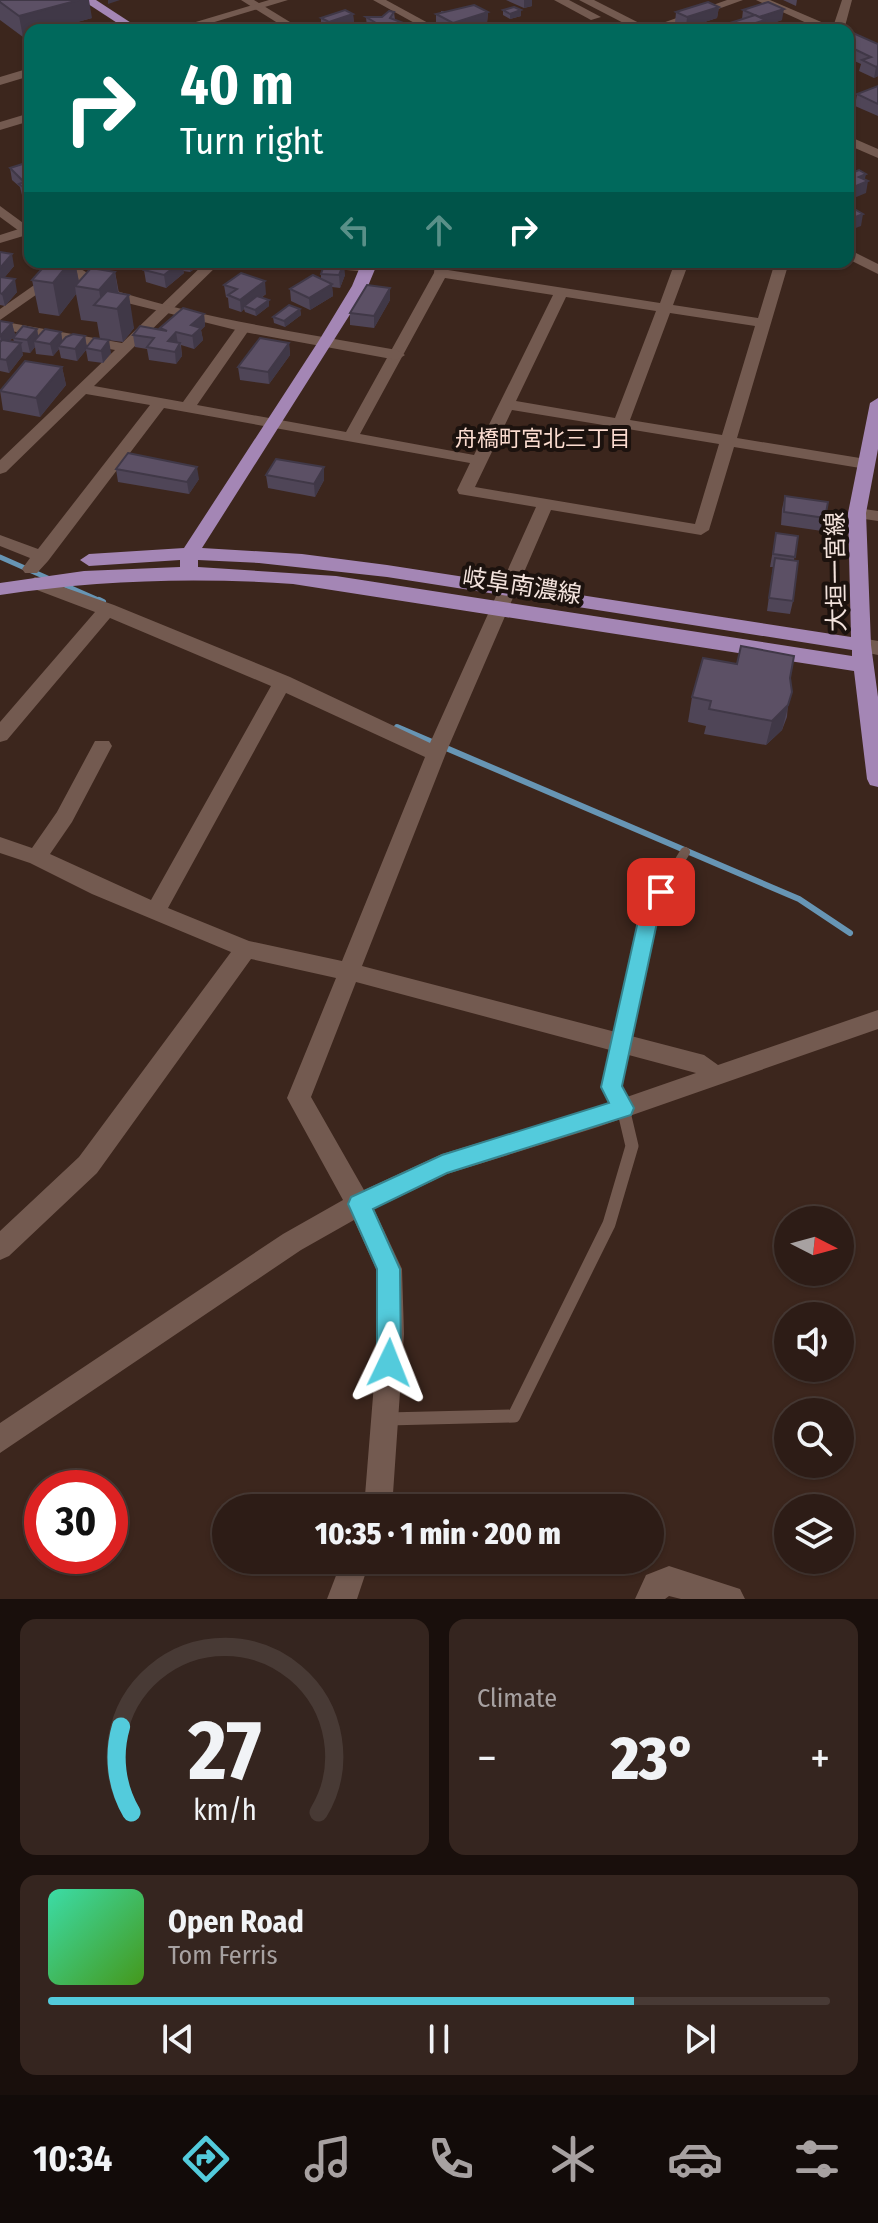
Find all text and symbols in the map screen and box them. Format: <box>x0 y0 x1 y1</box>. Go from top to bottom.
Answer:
text: 40 m <box>180 52 294 119</box>
icon: right <box>48 56 152 160</box>
text: Turn right <box>180 120 323 164</box>
icon: left <box>333 208 377 252</box>
icon: ahead <box>417 208 461 252</box>
icon: right <box>501 208 545 252</box>
district label: 舟橋町宮北三丁目 <box>455 425 631 452</box>
street label: 大垣一宮線 <box>821 512 851 632</box>
street label: 岐阜南濃線 <box>461 563 583 609</box>
pin <box>627 858 695 926</box>
icon: arrive <box>639 870 683 914</box>
north arrow <box>774 1206 854 1286</box>
map controls <box>774 1206 854 1574</box>
button: sound <box>774 1302 854 1382</box>
position arrow <box>347 1321 431 1405</box>
button: search <box>774 1398 854 1478</box>
speed limit sign: 30 <box>24 1470 128 1574</box>
button: layers <box>774 1494 854 1574</box>
text: 10:35 · 1 min · 200 m <box>315 1516 561 1552</box>
text: Climate <box>477 1683 557 1714</box>
text: 27 <box>187 1701 261 1801</box>
text: 23° <box>611 1723 696 1795</box>
text: − <box>477 1732 497 1785</box>
text: + <box>810 1732 830 1785</box>
text: km/h <box>193 1793 256 1828</box>
text: Open Road <box>168 1904 304 1940</box>
text: Tom Ferris <box>168 1940 278 1971</box>
icon: previous <box>156 2017 200 2061</box>
icon: pause <box>417 2017 461 2061</box>
icon: next <box>678 2017 722 2061</box>
icon: directions <box>178 2131 234 2187</box>
icon: music <box>300 2131 356 2187</box>
icon: phone <box>423 2131 479 2187</box>
icon: climate <box>545 2131 601 2187</box>
icon: car <box>667 2131 723 2187</box>
icon: filters <box>789 2131 845 2187</box>
text: 10:34 <box>33 2137 112 2181</box>

